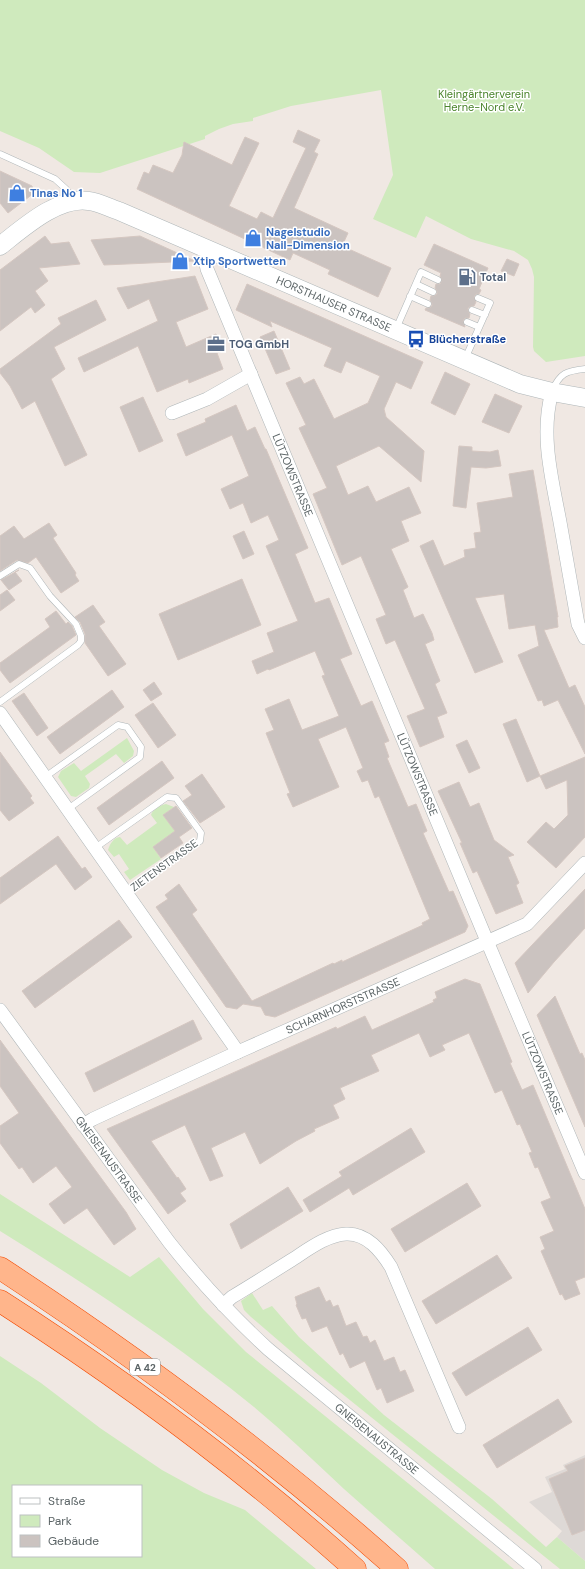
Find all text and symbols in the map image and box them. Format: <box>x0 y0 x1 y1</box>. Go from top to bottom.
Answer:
park label: Kleingärtnerverein Herne-Nord e.V. <box>438 87 530 114</box>
shop icon: Tinas No 1 <box>7 183 27 203</box>
place label: Tinas No 1 <box>30 186 83 200</box>
place label: Nagelstudio Nail-Dimension <box>266 225 350 252</box>
shop icon: Nagelstudio Nail-Dimension <box>243 228 263 248</box>
shop icon: Xtip Sportwetten <box>170 251 190 271</box>
place label: Xtip Sportwetten <box>193 254 286 268</box>
fuel station icon: Total <box>457 267 477 287</box>
place label: Total <box>480 270 506 284</box>
street label: HORSTHAUSER STRASSE <box>274 273 393 335</box>
bus stop icon: Blücherstraße <box>406 329 426 349</box>
place label: Blücherstraße <box>429 332 506 346</box>
office icon: TOG GmbH <box>206 334 226 354</box>
place label: TOG GmbH <box>229 337 289 351</box>
street label: LÜTZOWSTRASSE <box>269 432 316 519</box>
street label: LÜTZOWSTRASSE <box>394 731 441 818</box>
street label: ZIETENSTRASSE <box>128 836 200 894</box>
street label: SCHARNHORSTSTRASSE <box>284 974 402 1037</box>
street label: LÜTZOWSTRASSE <box>519 1030 566 1117</box>
street label: GNEISENAUSTRASSE <box>73 1113 145 1206</box>
road number: A 42 <box>130 1359 160 1375</box>
street label: GNEISENAUSTRASSE <box>332 1400 422 1477</box>
legend <box>12 1485 142 1557</box>
text: Straße <box>48 1493 85 1509</box>
text: Park <box>48 1513 72 1529</box>
text: Gebäude <box>48 1533 99 1549</box>

